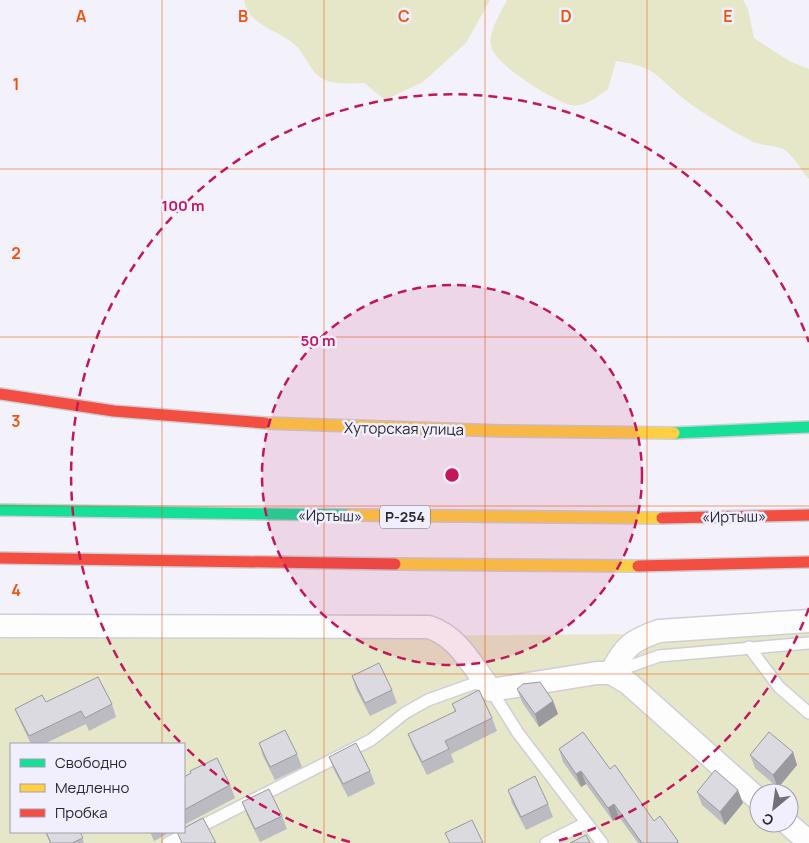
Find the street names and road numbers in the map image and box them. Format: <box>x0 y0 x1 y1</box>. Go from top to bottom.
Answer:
street label: Хуторская улица <box>344 417 464 440</box>
street label: «Иртыш» <box>298 504 362 527</box>
street label: «Иртыш» <box>702 505 766 528</box>
road number: Р-254 <box>380 506 430 528</box>

